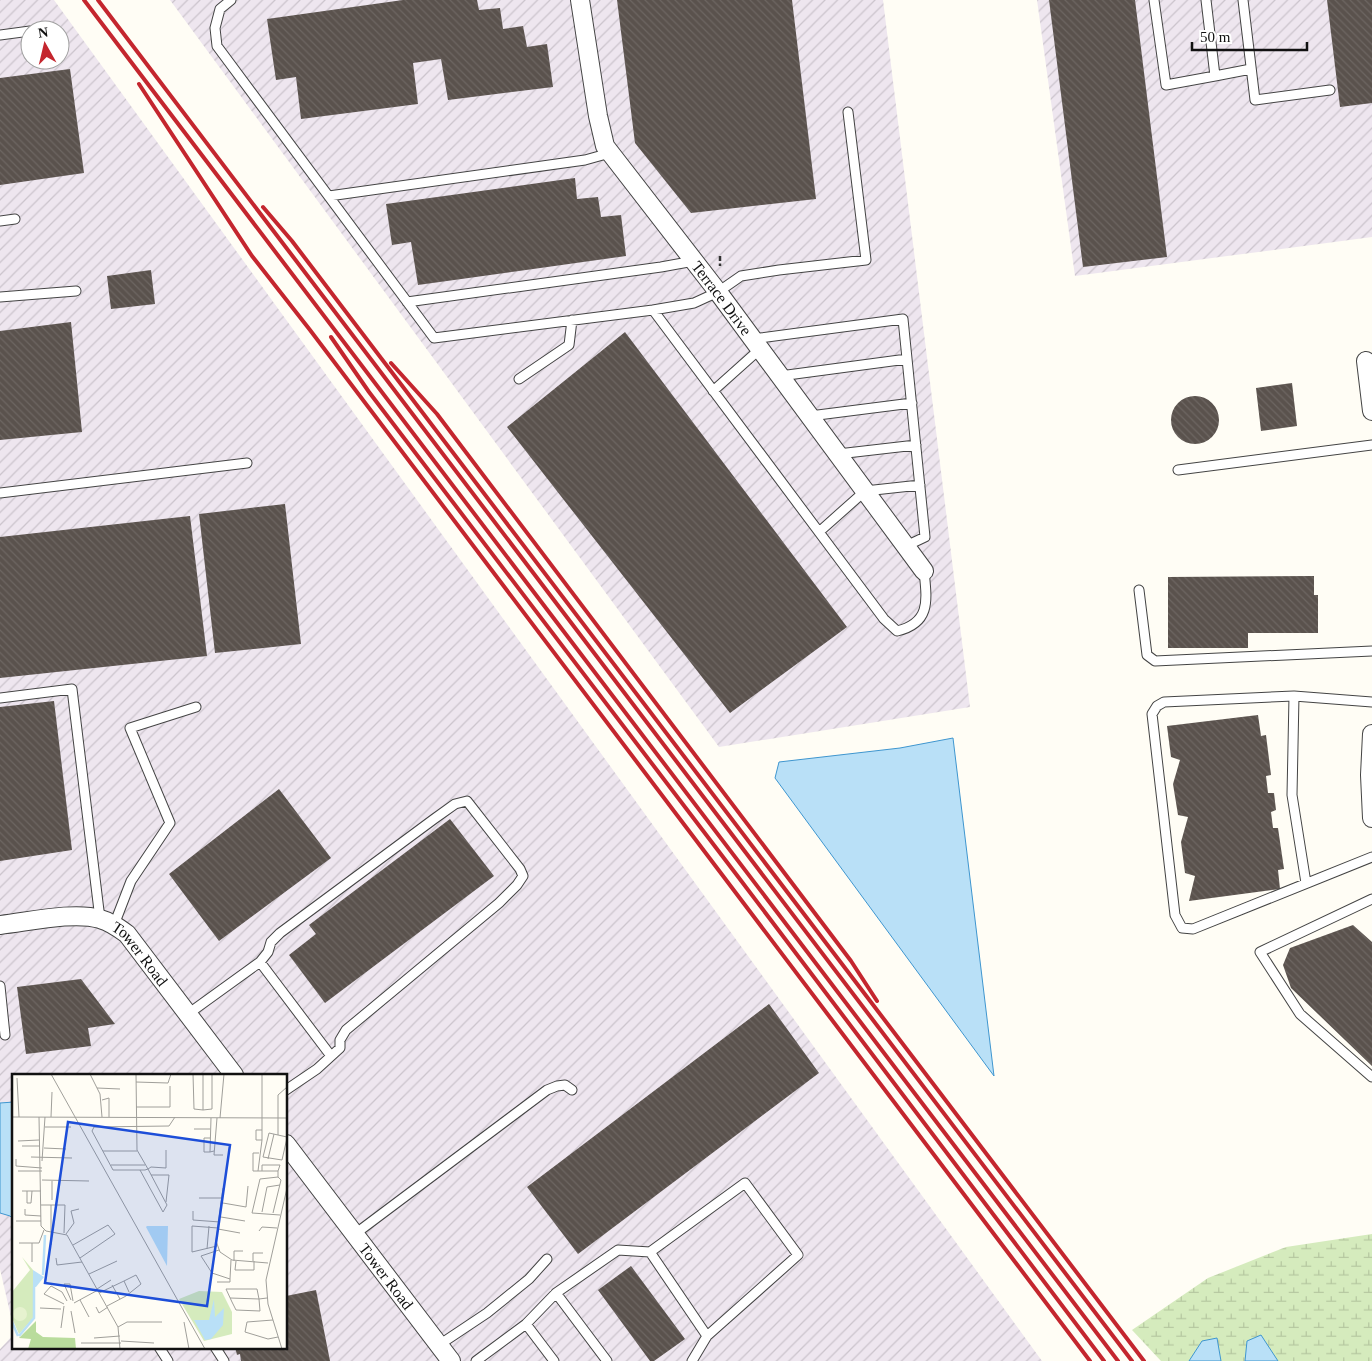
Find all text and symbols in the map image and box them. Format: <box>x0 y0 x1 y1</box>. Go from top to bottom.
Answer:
north arrow <box>20 20 70 70</box>
scale bar <box>1192 20 1307 52</box>
text: N <box>37 24 49 41</box>
text: 50 m <box>1200 29 1231 45</box>
street label: Terrace Drive <box>689 258 755 338</box>
street label: Tower Road <box>109 918 171 989</box>
inset map <box>12 1074 288 1348</box>
street label: Tower Road <box>356 1240 417 1313</box>

